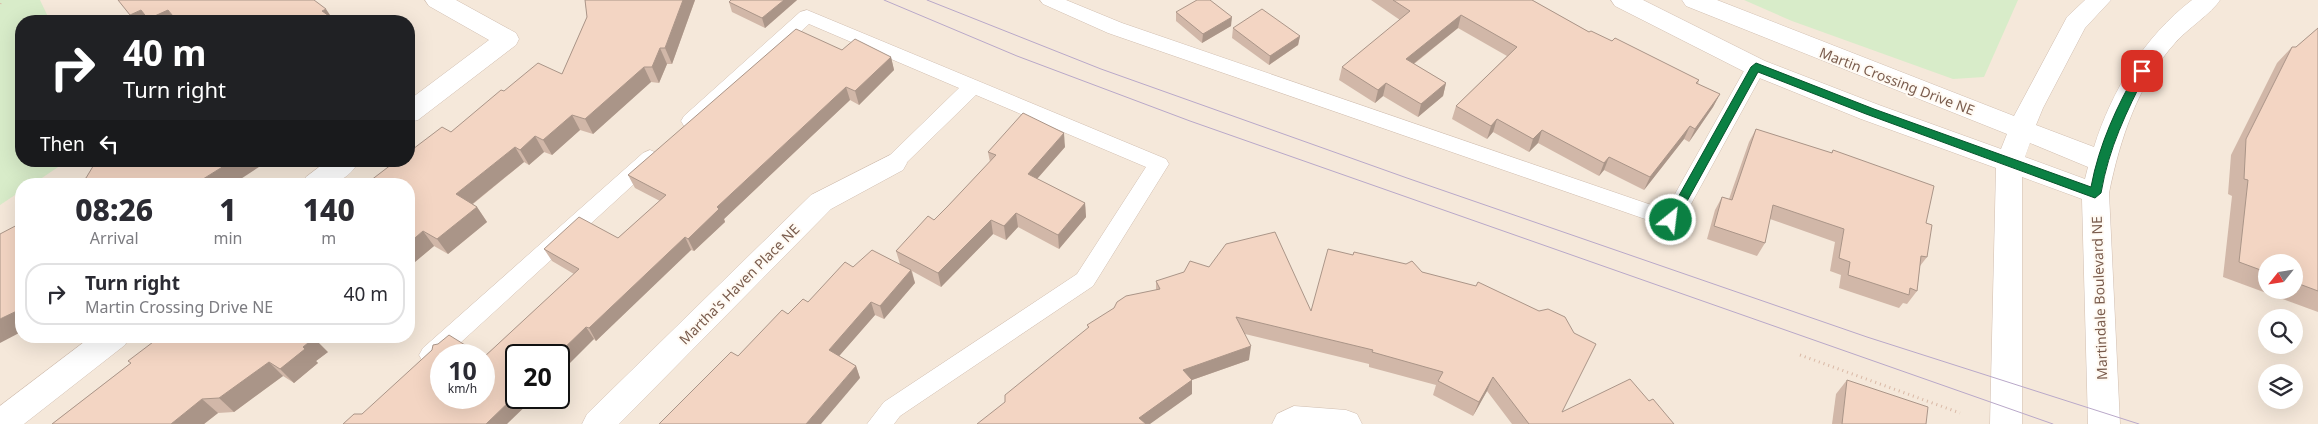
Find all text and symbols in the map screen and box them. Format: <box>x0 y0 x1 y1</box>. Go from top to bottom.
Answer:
text: 40 m <box>123 29 206 76</box>
icon: right <box>40 35 105 100</box>
street label: Martin Crossing Drive NE <box>1817 43 1977 119</box>
pin <box>2121 50 2163 92</box>
icon: arrive <box>2128 57 2156 85</box>
text: Turn right <box>123 74 226 104</box>
icon: left <box>95 130 123 158</box>
text: Then <box>40 131 85 157</box>
text: 08:26 <box>75 189 153 230</box>
text: 1 <box>219 189 237 230</box>
text: 140 <box>303 189 355 230</box>
position arrow <box>1644 193 1696 245</box>
street label: Martindale Boulevard NE <box>2087 216 2111 380</box>
street label: Martha's Haven Place NE <box>675 220 803 348</box>
text: Arrival <box>90 227 139 249</box>
text: min <box>213 227 242 249</box>
text: m <box>321 227 336 249</box>
north arrow <box>2258 254 2302 299</box>
map controls <box>2258 254 2303 409</box>
text: Turn right <box>85 270 180 296</box>
icon: right <box>42 280 70 308</box>
text: 40 m <box>344 281 388 307</box>
text: Martin Crossing Drive NE <box>85 296 273 318</box>
button: search <box>2258 309 2303 354</box>
speed limit sign: 20 <box>505 344 570 409</box>
text: 10 <box>448 353 477 387</box>
button: layers <box>2258 364 2303 409</box>
text: km/h <box>448 380 477 397</box>

